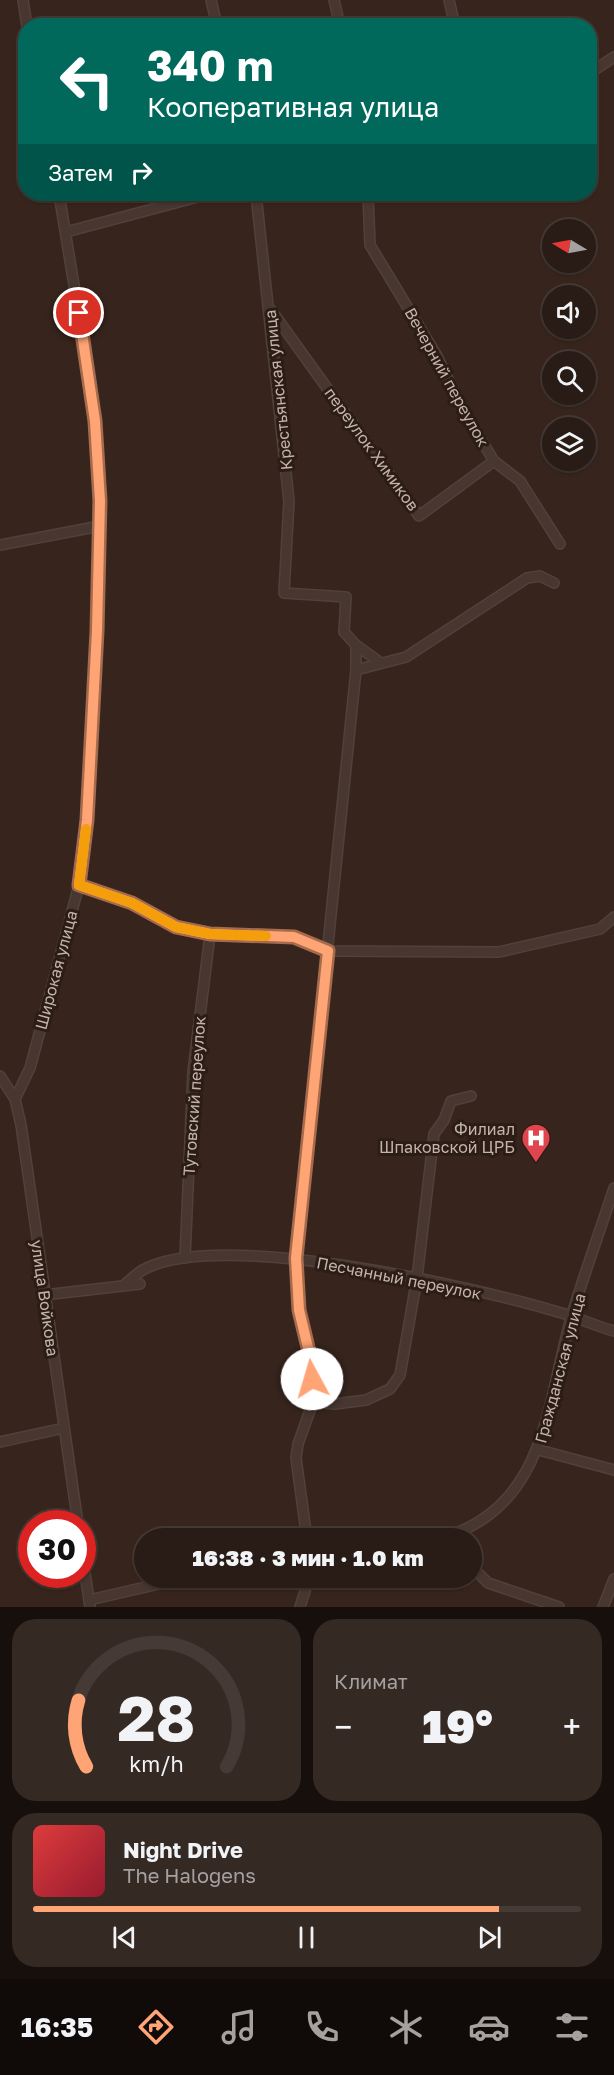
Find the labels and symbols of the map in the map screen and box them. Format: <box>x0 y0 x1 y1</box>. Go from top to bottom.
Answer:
north arrow <box>542 219 596 273</box>
pin <box>53 287 104 338</box>
street label: Вечерний переулок <box>400 304 494 450</box>
street label: Крестьянская улица <box>260 309 296 471</box>
street label: переулок Химиков <box>321 383 423 515</box>
street label: Широкая улица <box>30 908 82 1032</box>
street label: Тутовский переулок <box>178 1015 210 1177</box>
place label: Филиал Шпаковской ЦРБ <box>379 1119 515 1157</box>
hospital icon: Филиал Шпаковской ЦРБ <box>520 1122 552 1164</box>
street label: улица Войкова <box>27 1238 63 1358</box>
street label: Песчанный переулок <box>315 1252 483 1304</box>
street label: Гражданская улица <box>530 1291 590 1445</box>
position arrow <box>280 1347 344 1411</box>
speed limit sign: 30 <box>18 1510 96 1588</box>

